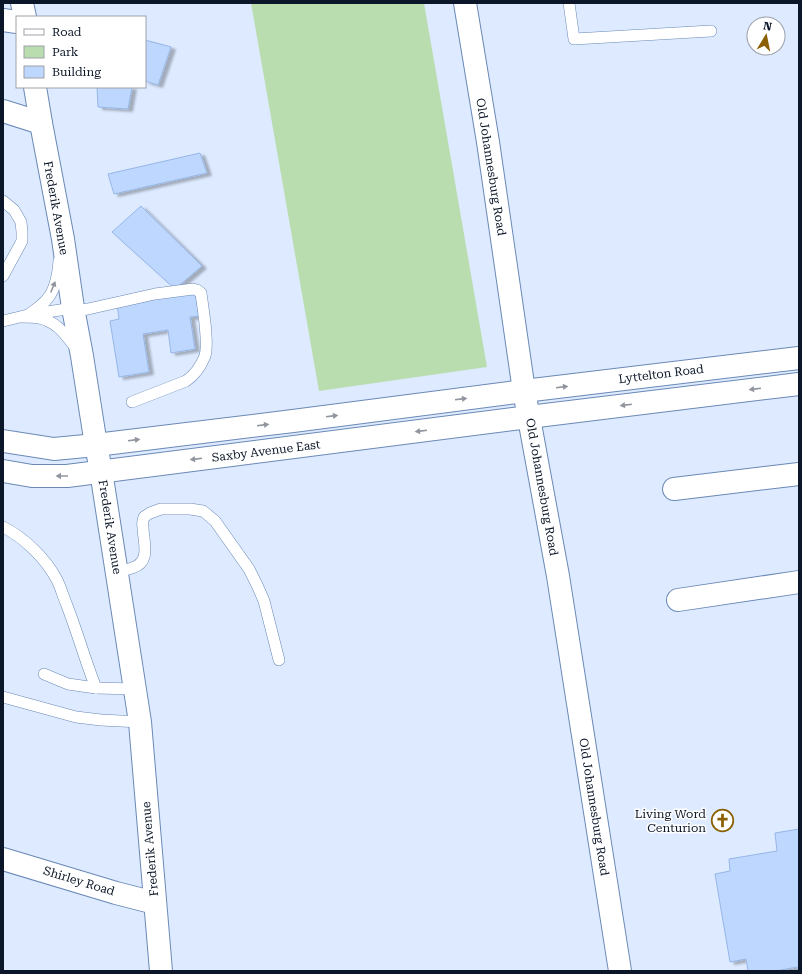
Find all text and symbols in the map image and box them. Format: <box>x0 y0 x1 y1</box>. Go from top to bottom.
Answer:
legend <box>16 16 146 88</box>
north arrow <box>746 16 786 56</box>
text: N <box>762 20 773 34</box>
text: Road <box>52 25 82 39</box>
text: Park <box>52 45 79 59</box>
text: Building <box>52 65 101 79</box>
street label: Old Johannesburg Road <box>473 97 509 237</box>
street label: Frederik Avenue <box>41 160 71 257</box>
one-way arrow <box>51 280 57 292</box>
street label: Lyttelton Road <box>618 362 705 386</box>
one-way arrow <box>556 383 568 390</box>
one-way arrow <box>749 386 761 392</box>
one-way arrow <box>455 396 467 403</box>
one-way arrow <box>619 402 632 408</box>
one-way arrow <box>326 413 338 419</box>
street label: Old Johannesburg Road <box>523 417 561 557</box>
one-way arrow <box>257 422 269 428</box>
one-way arrow <box>415 428 427 434</box>
one-way arrow <box>128 437 140 444</box>
street label: Saxby Avenue East <box>211 437 322 465</box>
one-way arrow <box>189 456 202 463</box>
one-way arrow <box>55 473 68 479</box>
street label: Frederik Avenue <box>96 479 124 576</box>
street label: Old Johannesburg Road <box>576 737 612 877</box>
street label: Frederik Avenue <box>139 801 161 897</box>
place label: Living Word Centurion <box>635 807 706 835</box>
church icon: Living Word Centurion <box>709 808 735 834</box>
street label: Shirley Road <box>42 864 117 899</box>

